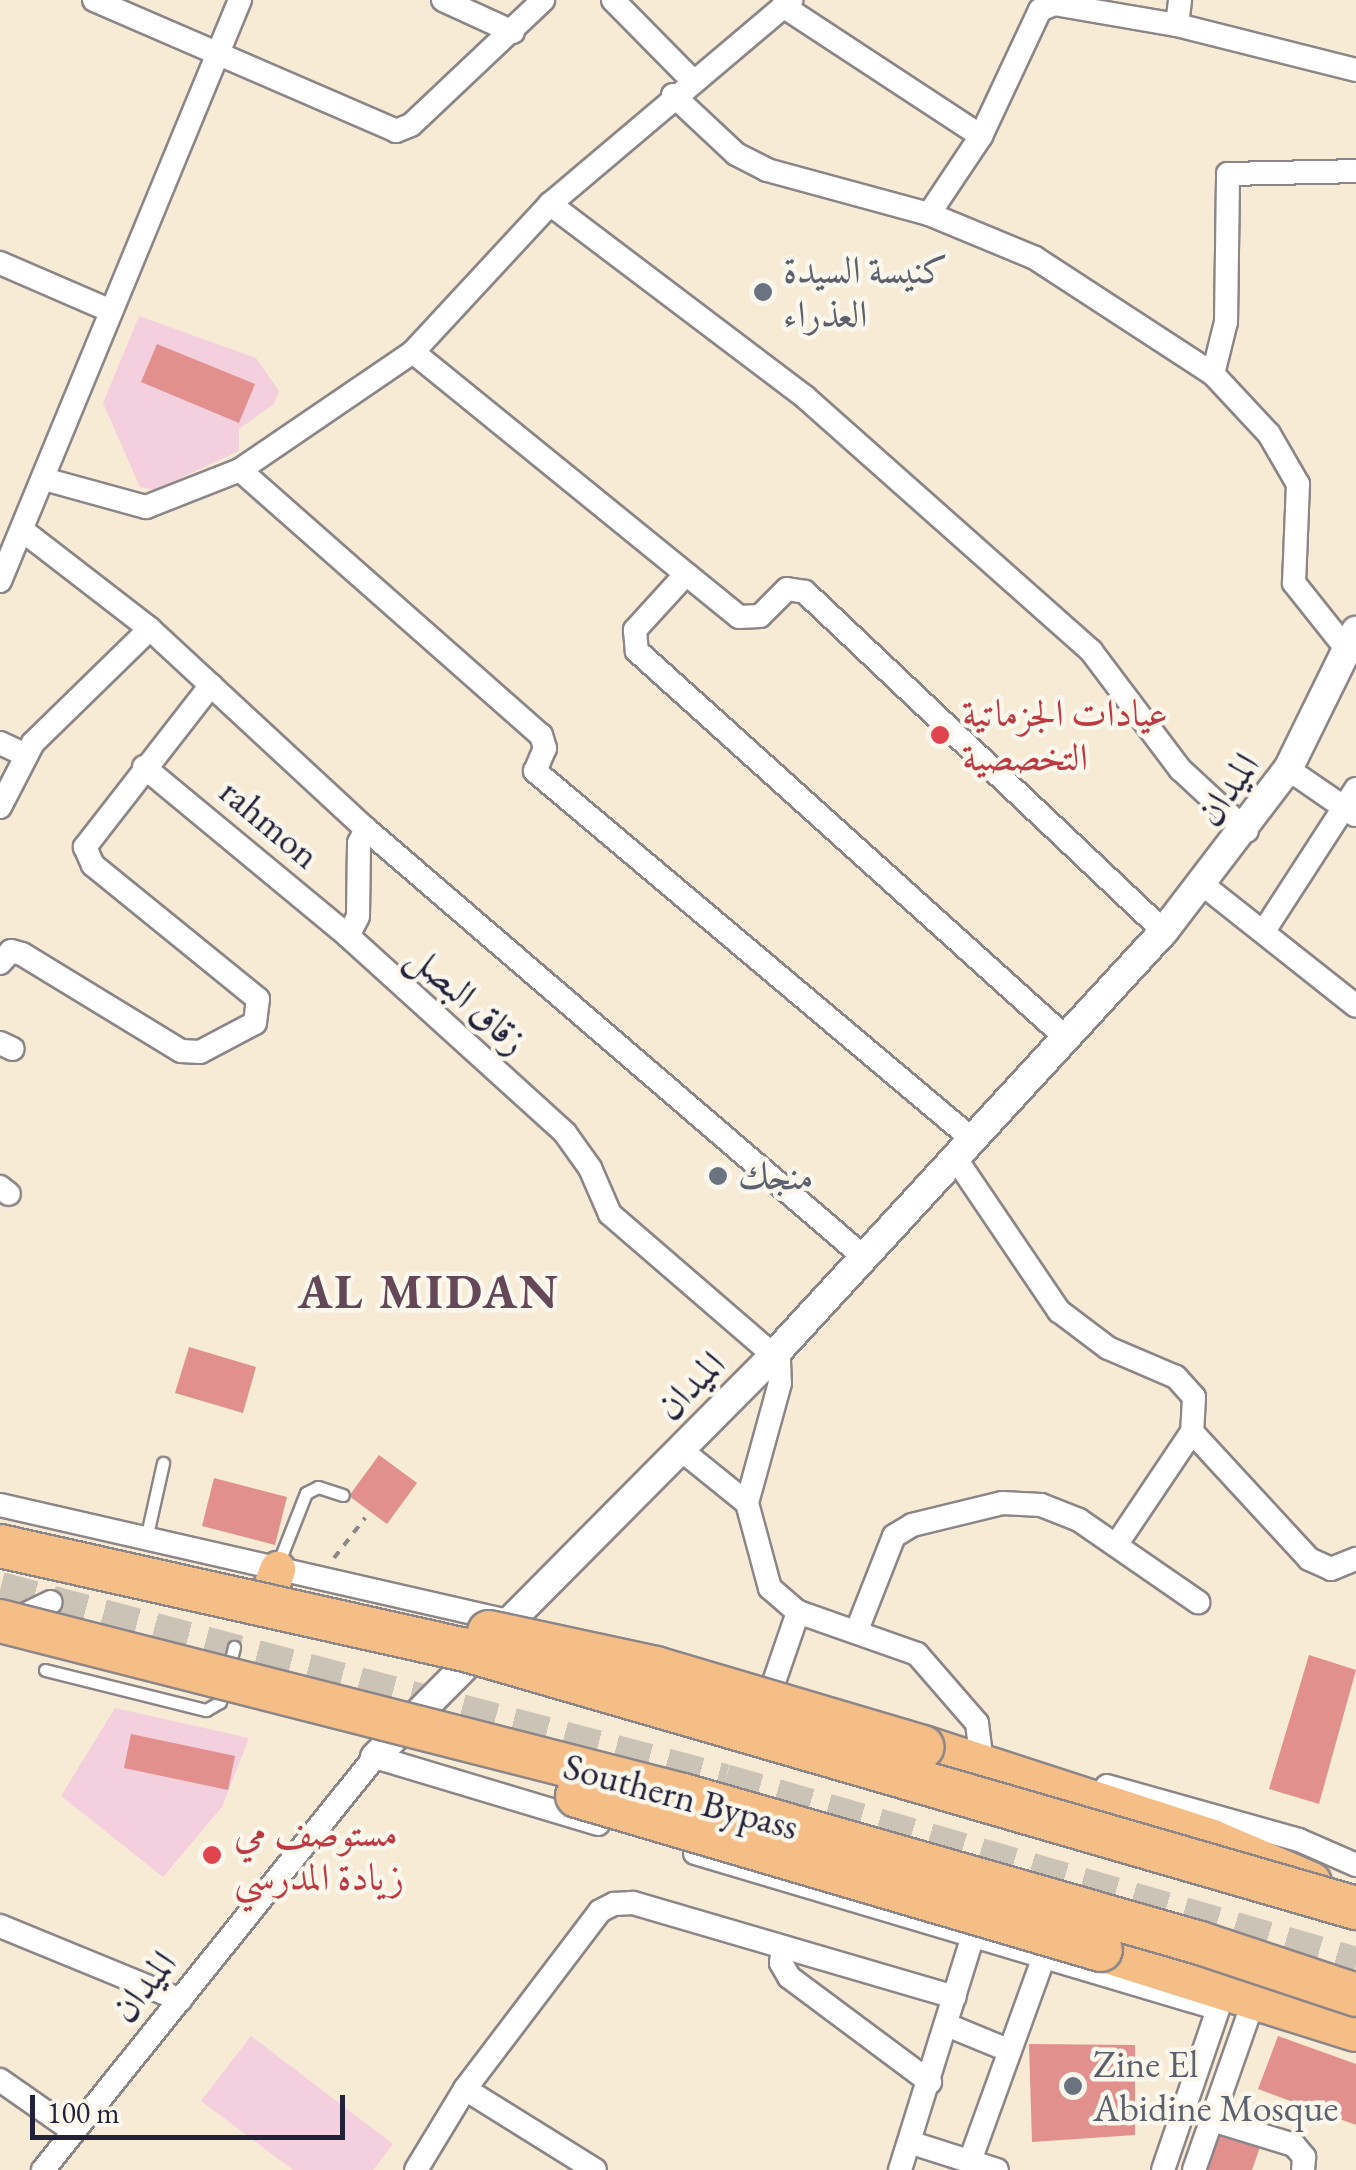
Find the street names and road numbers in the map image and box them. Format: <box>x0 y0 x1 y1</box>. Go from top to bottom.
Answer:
street label: الميدان <box>1186 744 1268 834</box>
street label: rahmon <box>211 768 329 878</box>
street label: زقاق البصل <box>399 933 537 1063</box>
street label: الميدان <box>646 1341 734 1429</box>
street label: Southern Bypass <box>559 1743 803 1849</box>
street label: الميدان <box>100 1941 186 2031</box>

